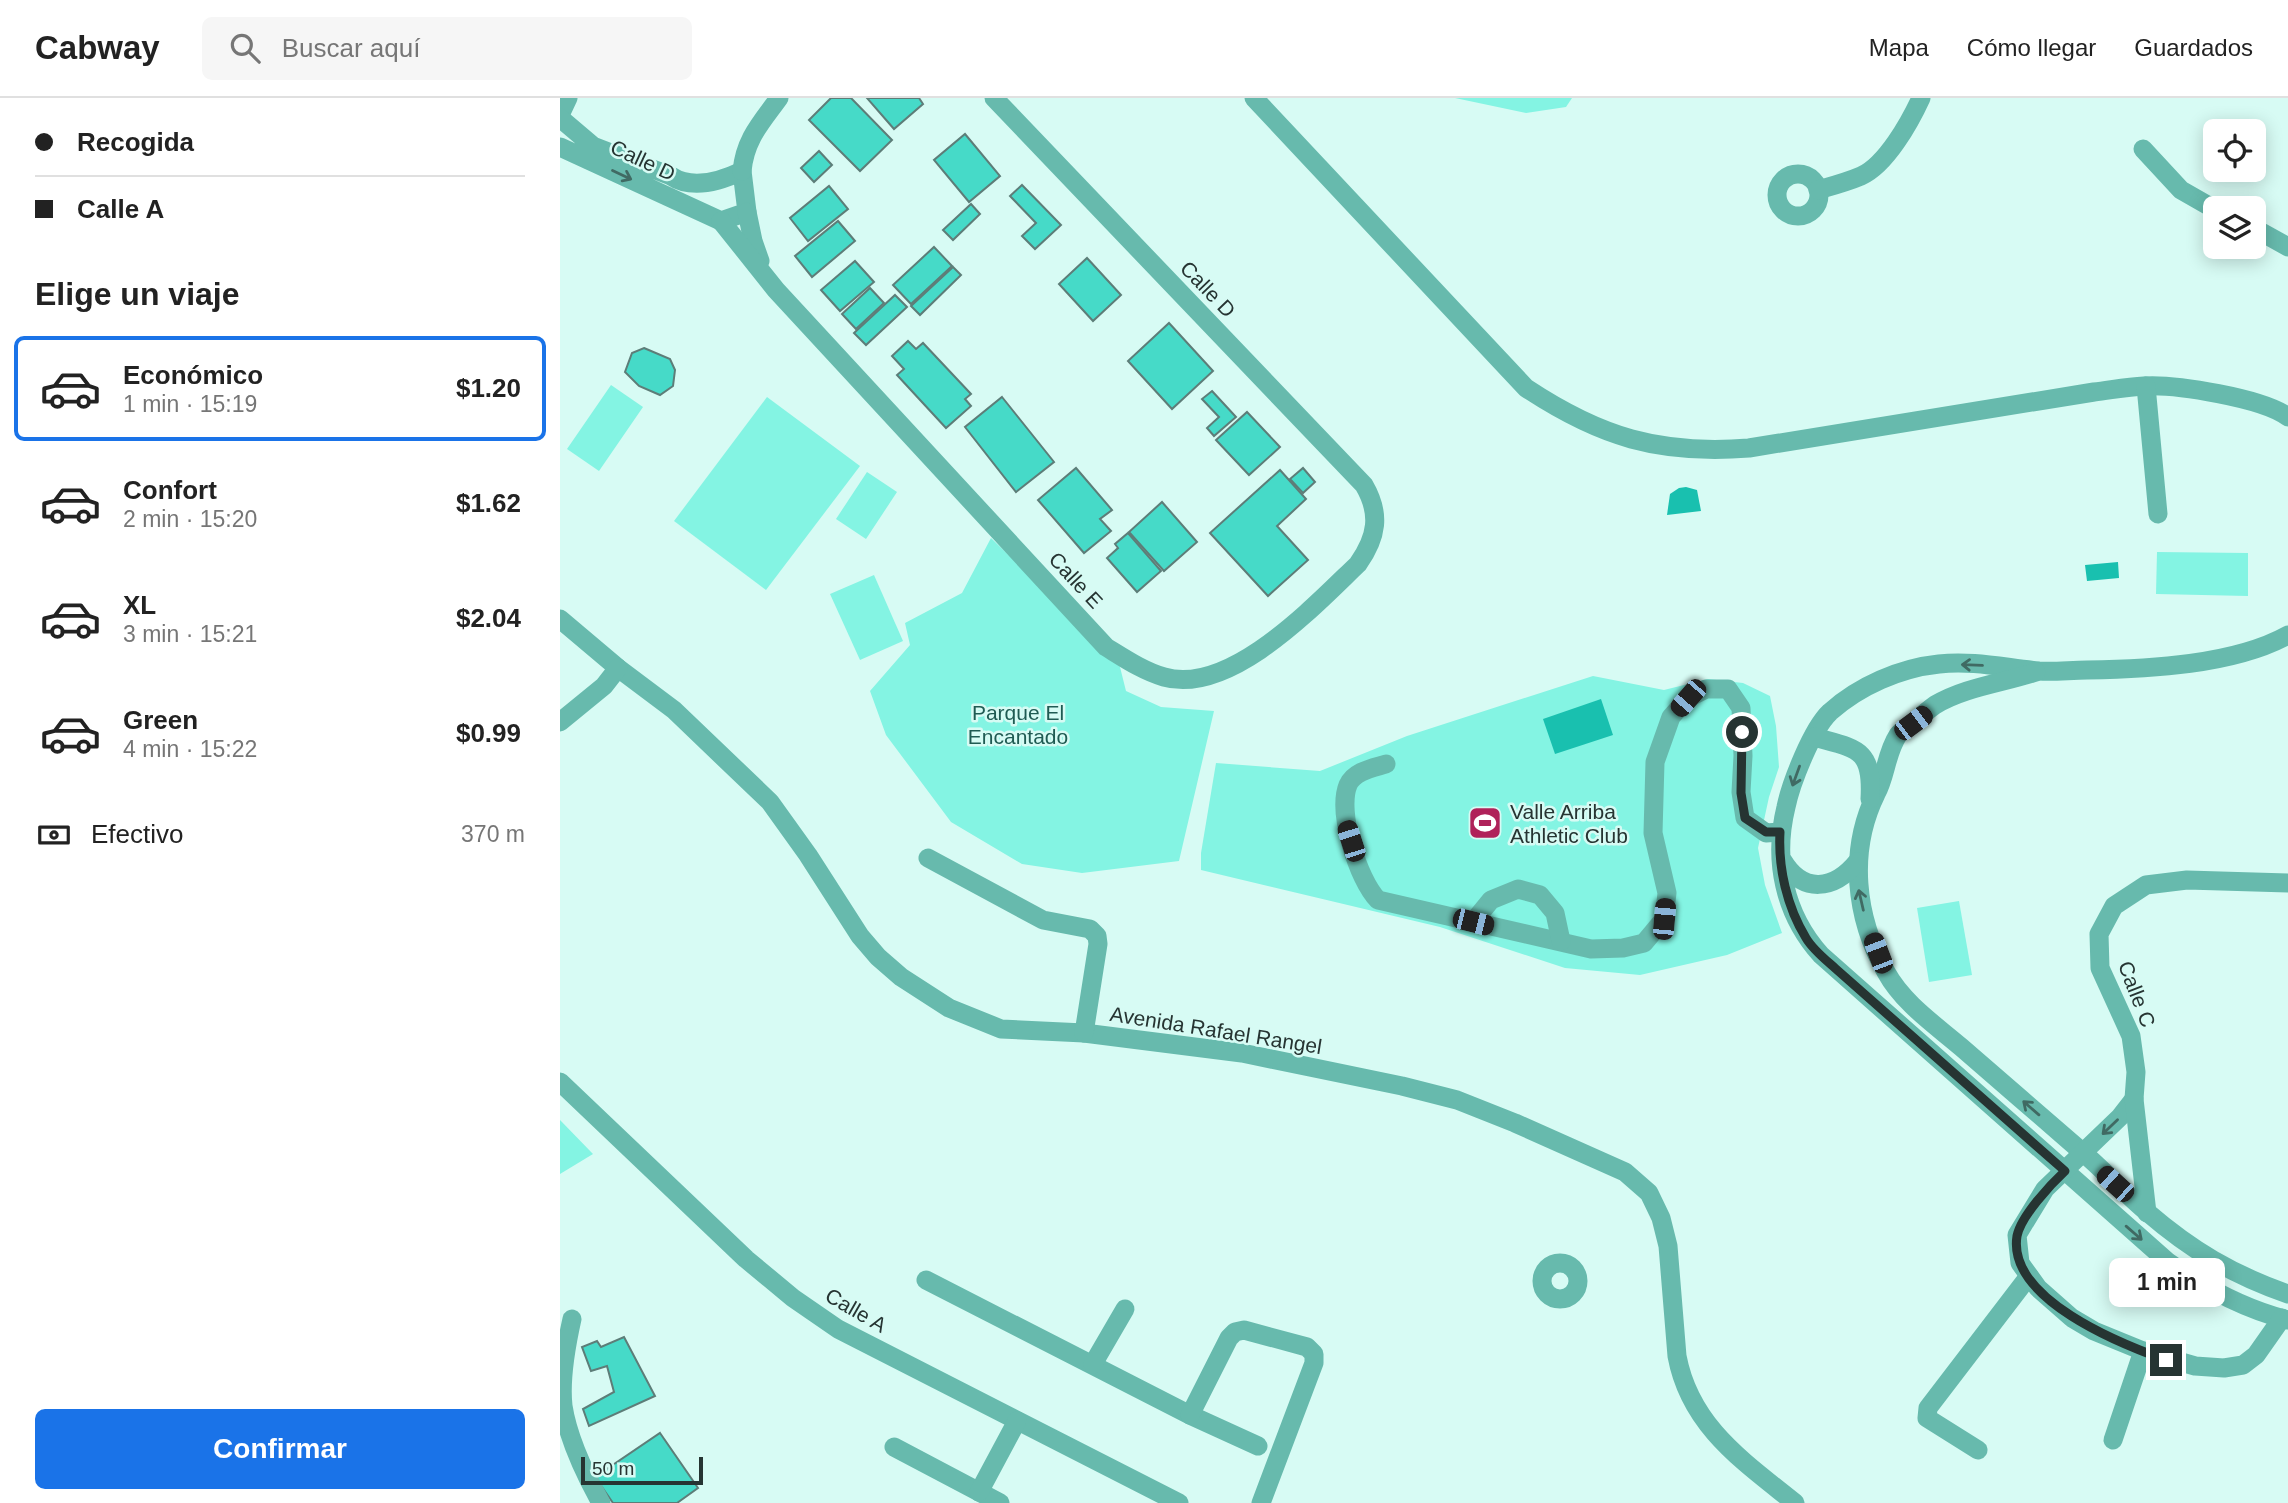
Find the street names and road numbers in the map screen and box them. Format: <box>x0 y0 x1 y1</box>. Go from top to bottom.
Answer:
street label: Calle D <box>607 135 679 185</box>
street label: Calle D <box>1176 256 1240 322</box>
street label: Calle E <box>1045 547 1107 613</box>
street label: Calle C <box>2114 958 2160 1030</box>
street label: Avenida Rafael Rangel <box>1108 1002 1324 1058</box>
street label: Calle A <box>821 1283 891 1337</box>

